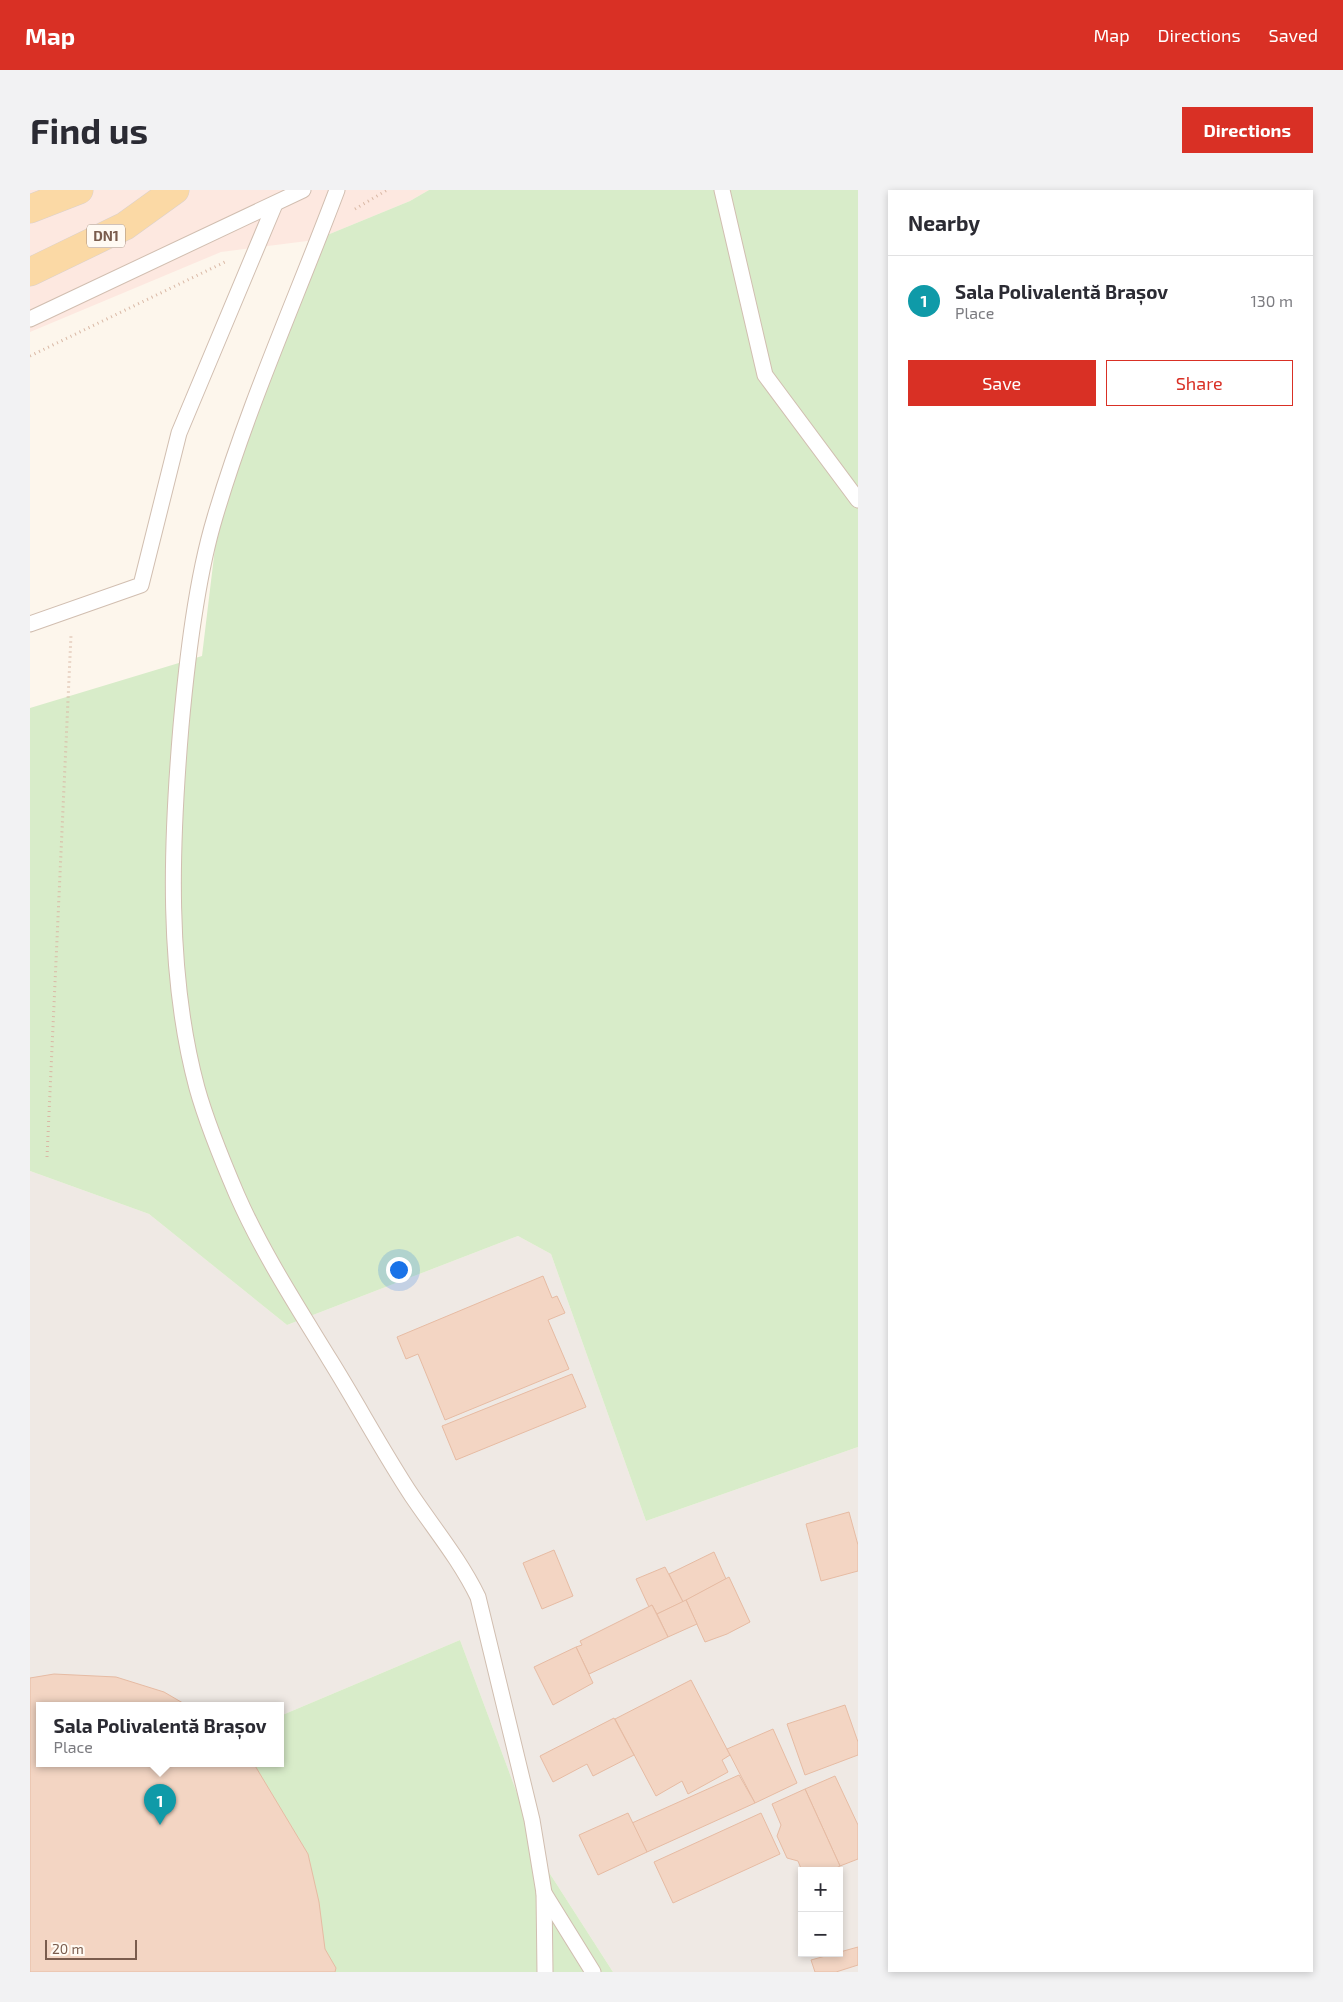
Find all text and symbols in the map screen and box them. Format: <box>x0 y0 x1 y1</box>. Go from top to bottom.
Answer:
text: Map <box>25 21 75 50</box>
text: Map <box>1093 24 1130 46</box>
text: Directions <box>1158 24 1241 46</box>
text: Saved <box>1269 24 1318 46</box>
button: Directions <box>1182 107 1313 153</box>
text: Find us <box>30 109 148 151</box>
text: Nearby <box>908 210 980 235</box>
road number: DN1 <box>87 224 125 248</box>
text: Sala Polivalentă Brașov <box>955 280 1168 303</box>
text: 1 <box>921 291 927 310</box>
text: 130 m <box>1251 291 1293 310</box>
text: Place <box>955 303 994 322</box>
button: Save <box>908 360 1096 406</box>
button: Share <box>1106 360 1293 406</box>
your location <box>386 1257 412 1283</box>
popup <box>36 1702 284 1767</box>
text: Sala Polivalentă Brașov <box>54 1714 266 1737</box>
text: Place <box>54 1737 93 1756</box>
pin: 1 <box>144 1784 176 1825</box>
map controls <box>798 1867 843 1957</box>
button: + <box>798 1867 843 1912</box>
button: − <box>798 1912 843 1957</box>
scale bar <box>45 1937 138 1960</box>
text: 20 m <box>52 1940 84 1957</box>

